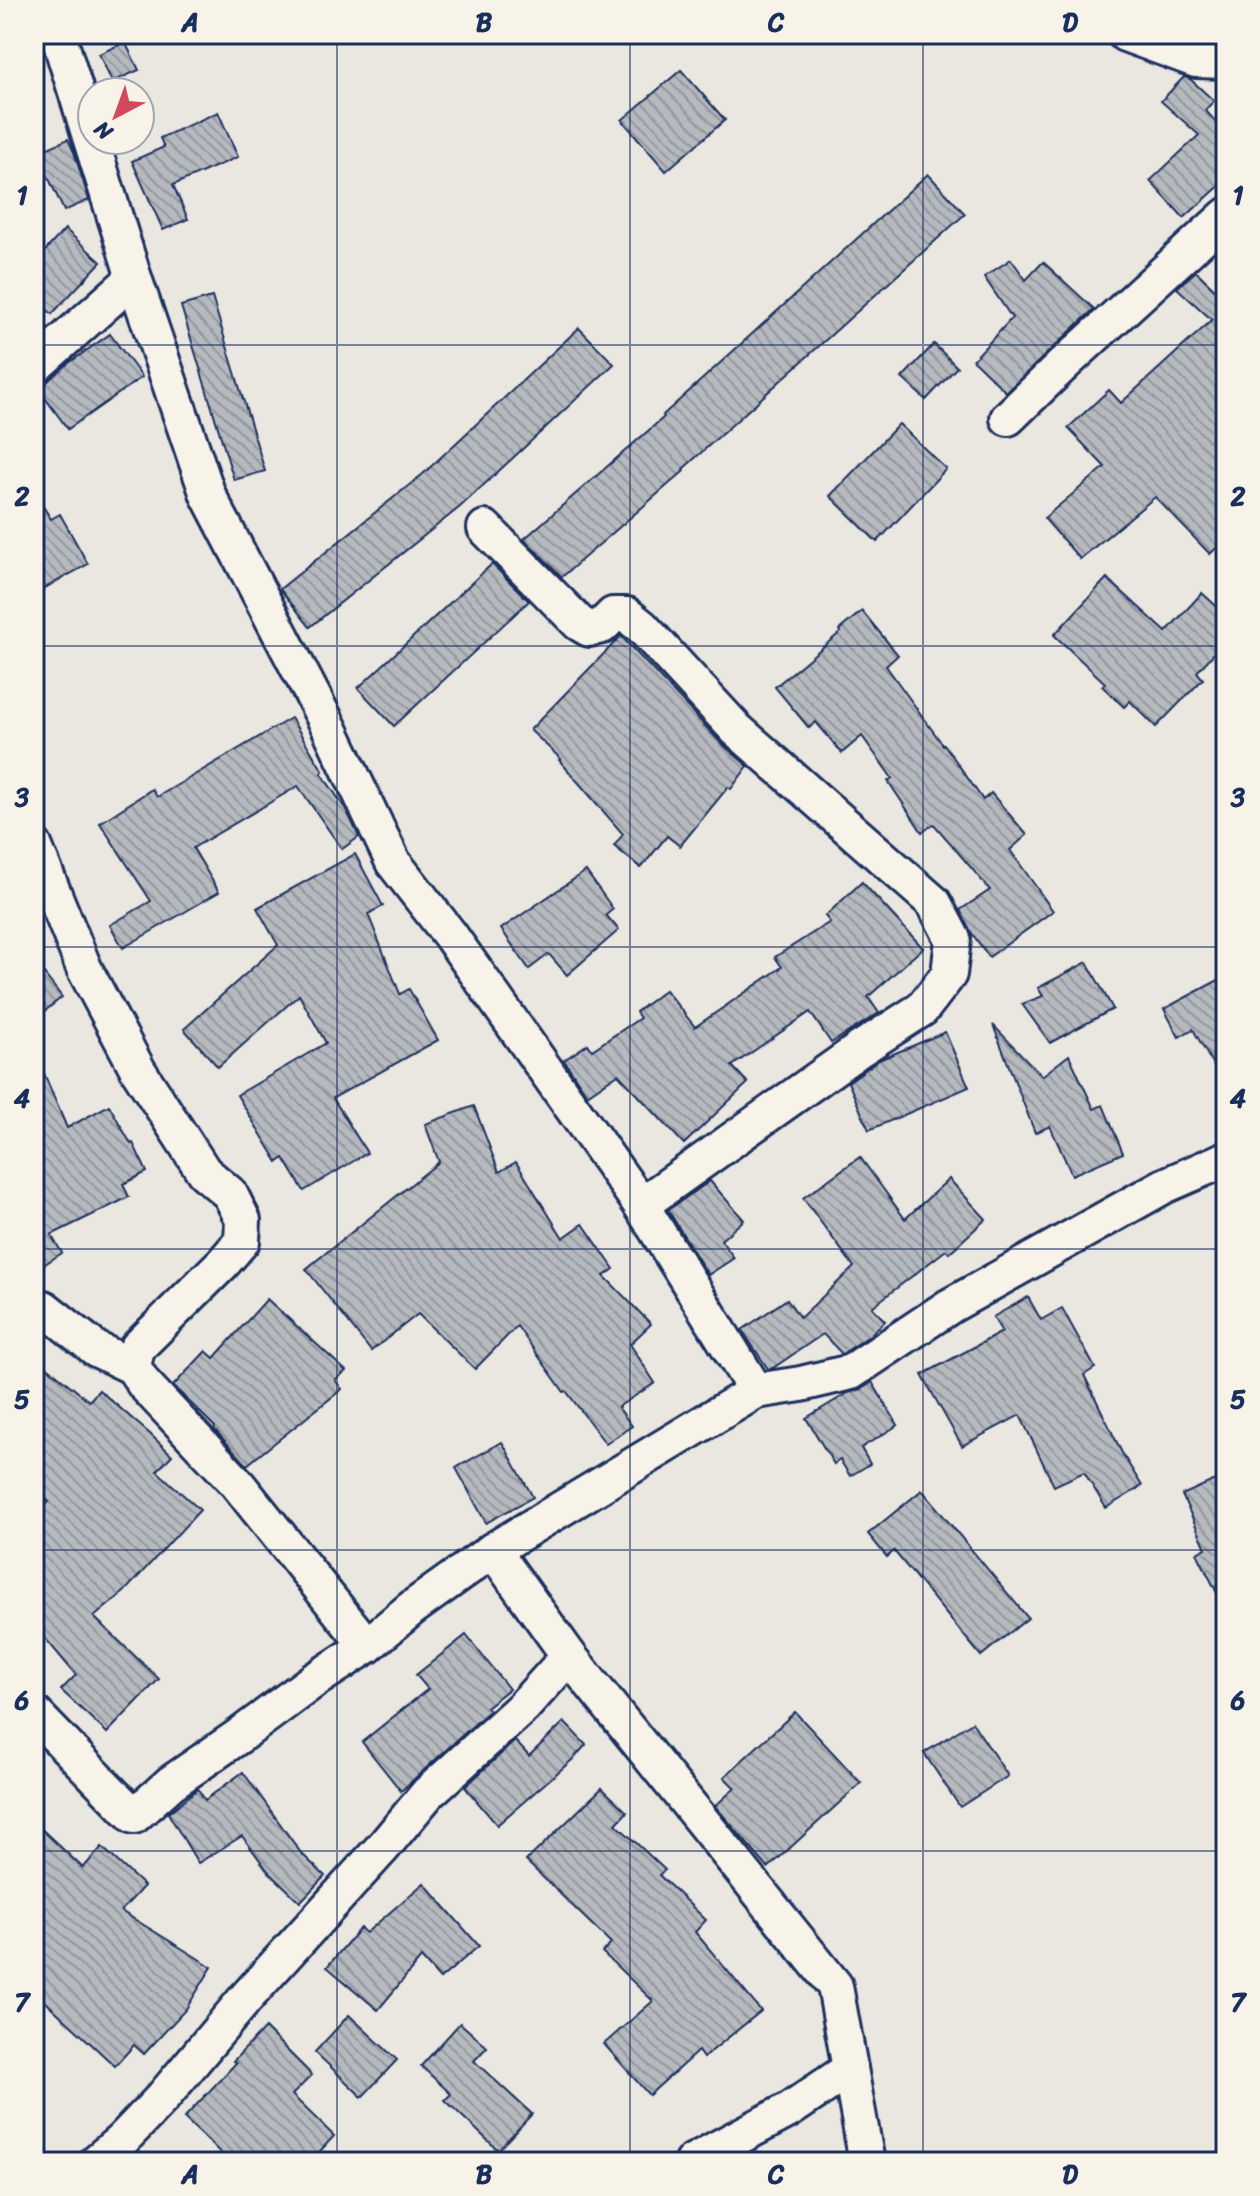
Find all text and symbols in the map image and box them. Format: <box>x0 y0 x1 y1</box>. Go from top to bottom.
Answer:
text: A <box>180 0 199 45</box>
text: B <box>476 0 493 45</box>
text: C <box>767 0 785 45</box>
text: D <box>1062 0 1078 45</box>
north arrow <box>76 76 156 156</box>
text: N <box>84 111 123 151</box>
text: 1 <box>16 172 28 218</box>
text: 1 <box>1232 172 1244 218</box>
text: 2 <box>13 473 30 519</box>
text: 2 <box>1229 473 1246 519</box>
text: 3 <box>14 774 30 820</box>
text: 3 <box>1230 774 1246 820</box>
text: 4 <box>14 1075 30 1121</box>
text: 4 <box>1230 1075 1246 1121</box>
text: 5 <box>14 1376 30 1422</box>
text: 5 <box>1230 1376 1246 1422</box>
text: 6 <box>14 1677 30 1723</box>
text: 6 <box>1230 1677 1246 1723</box>
text: 7 <box>15 1979 32 2025</box>
text: 7 <box>1231 1979 1248 2025</box>
text: A <box>180 2151 199 2196</box>
text: B <box>476 2151 493 2196</box>
text: C <box>767 2151 785 2196</box>
text: D <box>1062 2151 1078 2196</box>

